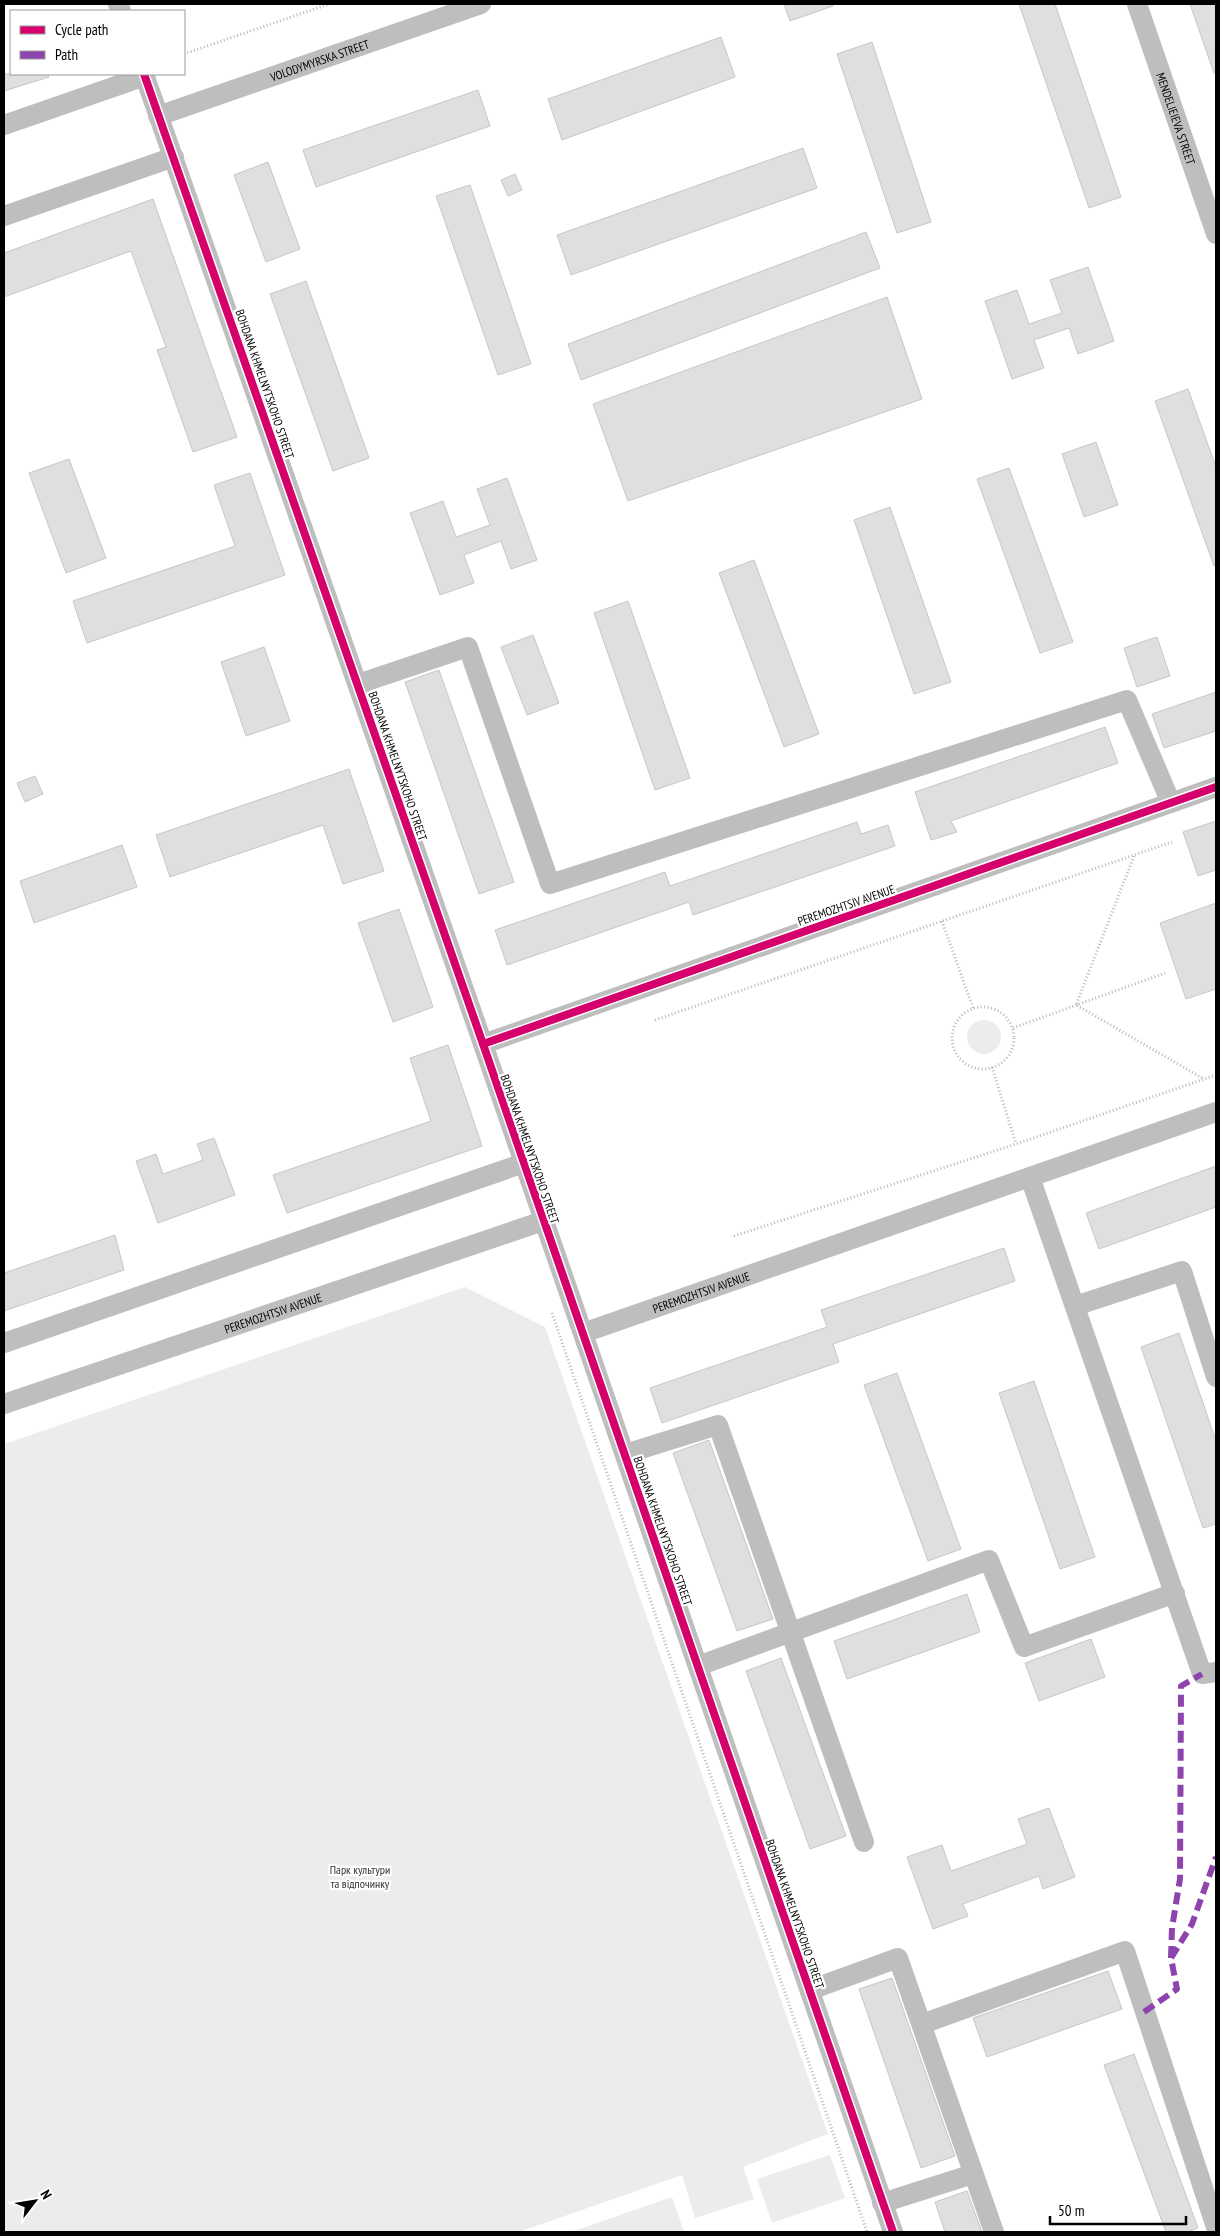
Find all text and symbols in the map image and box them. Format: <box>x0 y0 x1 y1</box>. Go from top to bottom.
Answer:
legend <box>10 10 185 75</box>
text: Cycle path <box>55 20 108 39</box>
street label: VOLODYMYRSKA STREET <box>267 36 372 84</box>
text: Path <box>55 45 78 64</box>
street label: MENDELIEIEVA STREET <box>1154 70 1199 167</box>
street label: BOHDANA KHMELNYTSKOHO STREET <box>232 307 298 461</box>
street label: BOHDANA KHMELNYTSKOHO STREET <box>365 689 431 843</box>
street label: PEREMOZHTSIV AVENUE <box>795 881 897 929</box>
street label: BOHDANA KHMELNYTSKOHO STREET <box>497 1072 563 1226</box>
street label: PEREMOZHTSIV AVENUE <box>650 1268 752 1316</box>
street label: PEREMOZHTSIV AVENUE <box>222 1289 324 1336</box>
street label: BOHDANA KHMELNYTSKOHO STREET <box>630 1454 696 1608</box>
street label: BOHDANA KHMELNYTSKOHO STREET <box>762 1837 828 1991</box>
park label: Парк культури та відпочинку <box>330 1862 390 1891</box>
north arrow <box>10 2176 60 2226</box>
text: N <box>36 2186 56 2202</box>
scale bar <box>1050 2194 1186 2226</box>
text: 50 m <box>1058 2201 1084 2220</box>

